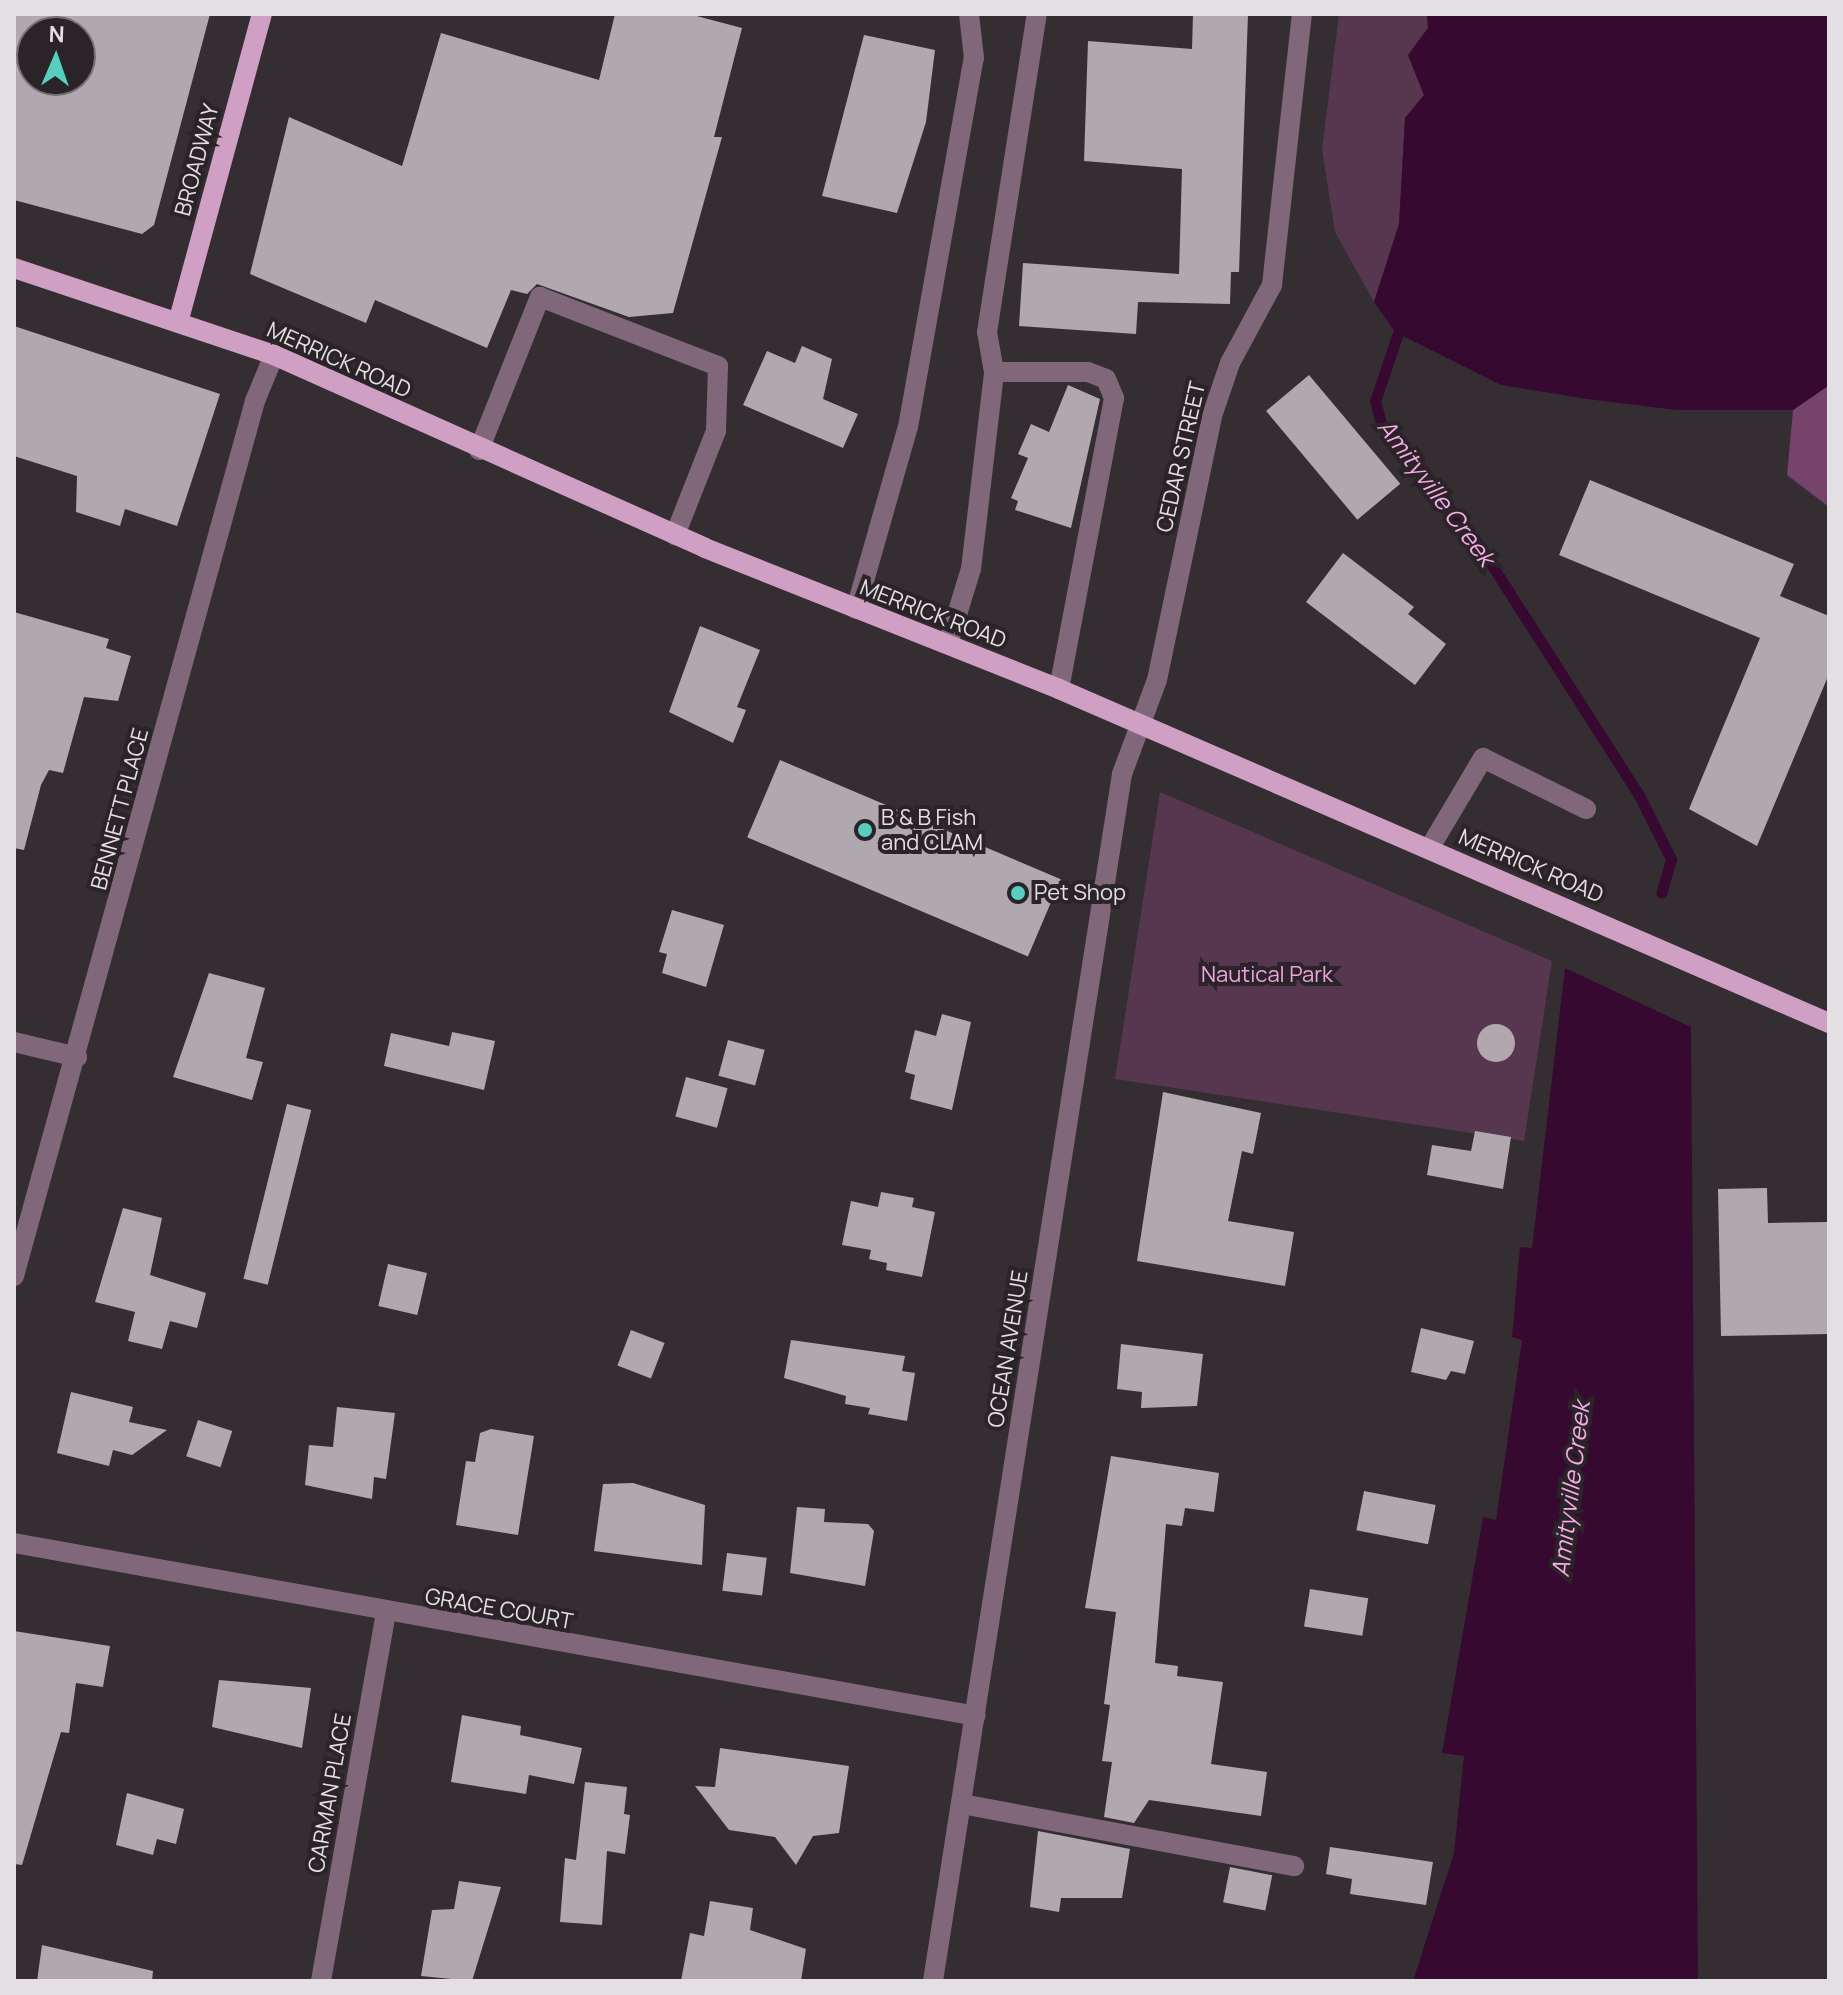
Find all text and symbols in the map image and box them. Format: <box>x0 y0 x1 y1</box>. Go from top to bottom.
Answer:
north arrow <box>16 16 96 96</box>
text: N <box>48 19 65 49</box>
street label: BROADWAY <box>169 101 225 219</box>
street label: MERRICK ROAD <box>263 316 415 404</box>
street label: CEDAR STREET <box>1151 379 1211 535</box>
water label: Amityville Creek <box>1372 413 1502 571</box>
street label: MERRICK ROAD <box>856 574 1010 654</box>
street label: BENNETT PLACE <box>86 725 154 893</box>
place label: B & B Fish and CLAM <box>881 804 983 856</box>
marker: B & B Fish and CLAM <box>856 821 874 839</box>
street label: MERRICK ROAD <box>1454 824 1608 908</box>
place label: Pet Shop <box>1034 880 1126 906</box>
marker: Pet Shop <box>1009 884 1027 902</box>
park label: Nautical Park <box>1201 962 1333 988</box>
street label: OCEAN AVENUE <box>983 1268 1033 1430</box>
water label: Amityville Creek <box>1545 1400 1595 1578</box>
street label: GRACE COURT <box>423 1583 575 1635</box>
street label: CARMAN PLACE <box>303 1711 357 1875</box>

